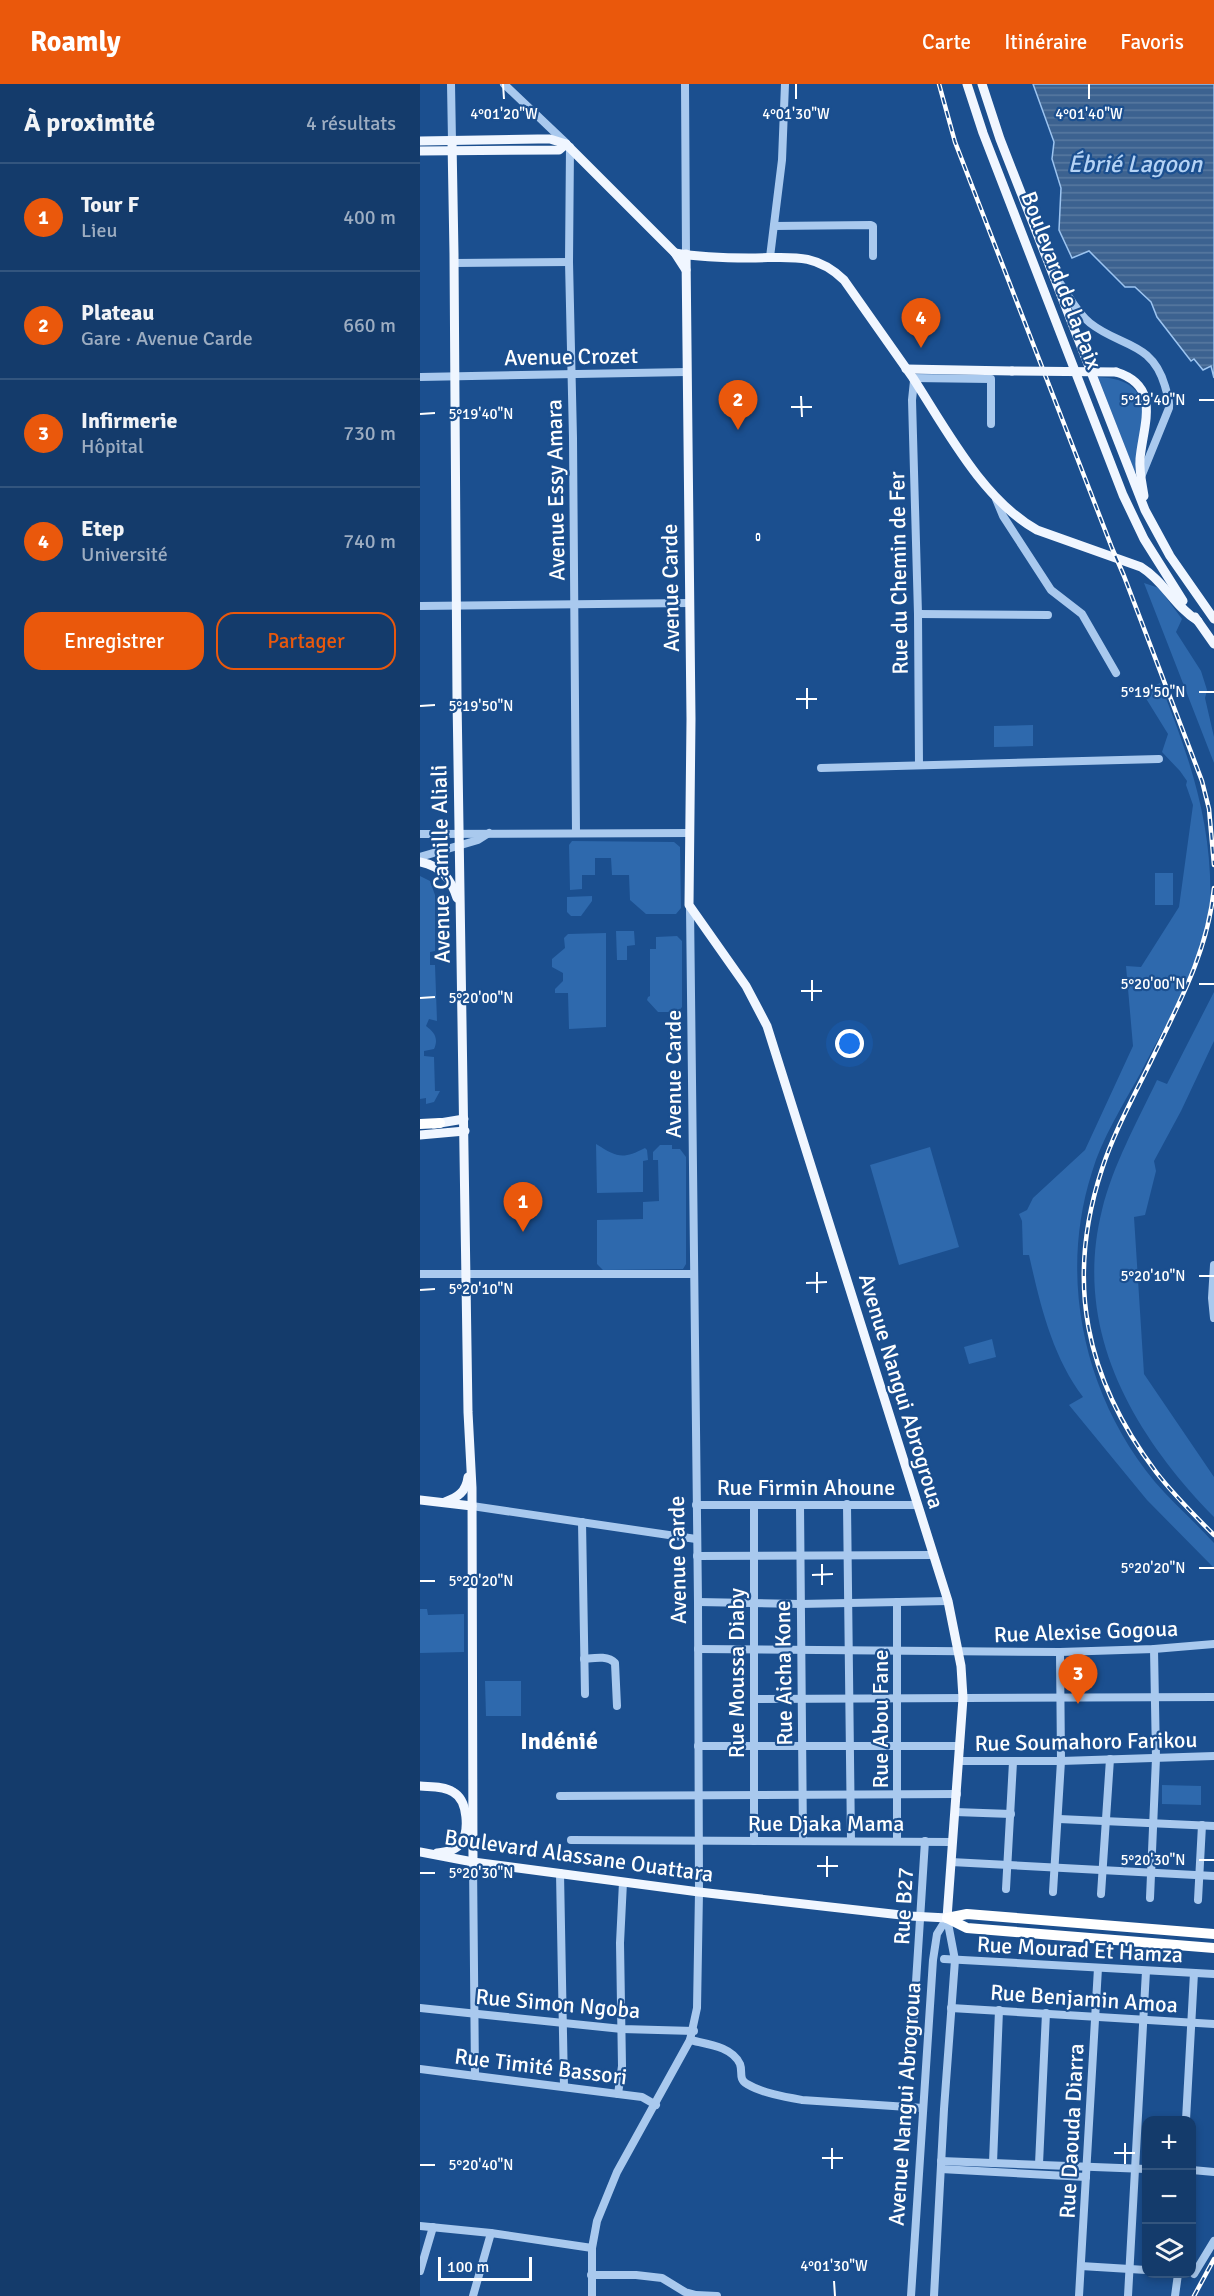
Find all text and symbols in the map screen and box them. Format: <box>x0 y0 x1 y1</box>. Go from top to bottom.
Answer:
text: Roamly <box>30 25 121 59</box>
text: Carte <box>922 29 971 55</box>
text: Itinéraire <box>1004 29 1087 55</box>
text: Favoris <box>1120 29 1184 55</box>
text: 4°01'20"W <box>470 105 538 123</box>
text: 4°01'30"W <box>762 105 830 123</box>
text: 4°01'40"W <box>1055 105 1123 123</box>
text: À proximité <box>24 107 155 139</box>
text: 4 résultats <box>306 111 396 136</box>
water label: Ébrié Lagoon <box>1068 149 1203 179</box>
street label: Boulevard de la Paix <box>1015 187 1108 373</box>
text: Tour F <box>81 191 139 218</box>
text: 1 <box>38 205 49 230</box>
text: 400 m <box>343 205 396 230</box>
text: Lieu <box>81 218 117 243</box>
pin: 4 <box>902 298 940 348</box>
text: Plateau <box>81 299 154 326</box>
text: 2 <box>38 313 49 338</box>
text: 660 m <box>343 313 396 338</box>
text: Gare · Avenue Carde <box>81 326 253 351</box>
street label: Avenue Crozet <box>504 342 639 371</box>
pin: 2 <box>718 380 758 430</box>
text: 5°19'40"N <box>1120 391 1186 409</box>
street label: Avenue Essy Amara <box>540 399 571 581</box>
text: 5°19'40"N <box>448 405 514 423</box>
text: Infirmerie <box>81 407 177 434</box>
text: 3 <box>38 421 49 446</box>
text: 730 m <box>343 421 396 446</box>
text: Hôpital <box>81 434 144 459</box>
street label: Rue du Chemin de Fer <box>883 471 914 675</box>
text: Etep <box>81 515 124 542</box>
street label: Avenue Carde <box>656 524 685 652</box>
text: 4 <box>38 529 49 554</box>
text: 740 m <box>343 529 396 554</box>
text: Université <box>81 542 168 567</box>
button: Enregistrer <box>24 612 204 670</box>
button: Partager <box>216 612 396 670</box>
text: 5°19'50"N <box>1120 683 1186 701</box>
text: 5°19'50"N <box>448 697 514 715</box>
street label: Avenue Camille Aliali <box>425 764 456 964</box>
text: 5°20'00"N <box>1120 975 1186 993</box>
text: 5°20'00"N <box>448 989 514 1007</box>
street label: Avenue Carde <box>660 1010 687 1138</box>
your location <box>835 1029 864 1058</box>
pin: 1 <box>504 1182 542 1232</box>
text: 5°20'10"N <box>1120 1267 1186 1285</box>
street label: Avenue Nangui Abrogroua <box>853 1270 950 1512</box>
text: 5°20'10"N <box>448 1280 514 1298</box>
street label: Rue Firmin Ahoune <box>717 1474 895 1501</box>
street label: Avenue Carde <box>663 1496 692 1624</box>
text: 5°20'20"N <box>1120 1559 1186 1577</box>
text: 5°20'20"N <box>448 1572 514 1590</box>
street label: Rue Moussa Diaby <box>723 1587 750 1758</box>
street label: Rue Aicha Kone <box>769 1600 798 1746</box>
street label: Rue Alexise Gogoua <box>993 1615 1179 1648</box>
street label: Rue Abou Fane <box>867 1650 894 1788</box>
pin: 3 <box>1058 1654 1098 1704</box>
district label: Indénié <box>520 1726 598 1756</box>
street label: Rue Soumahoro Farikou <box>974 1726 1198 1757</box>
street label: Rue Djaka Mama <box>748 1810 904 1837</box>
street label: Boulevard Alassane Ouattara <box>443 1823 715 1888</box>
text: 5°20'30"N <box>1120 1851 1186 1869</box>
text: 5°20'30"N <box>448 1864 514 1882</box>
street label: Rue B27 <box>888 1867 919 1945</box>
street label: Rue Mourad Et Hamza <box>976 1931 1184 1968</box>
street label: Rue Benjamin Amoa <box>989 1978 1179 2019</box>
street label: Avenue Nangui Abrogroua <box>883 1981 926 2227</box>
street label: Rue Simon Ngoba <box>474 1983 641 2024</box>
street label: Rue Timité Bassori <box>453 2043 629 2090</box>
street label: Rue Daouda Diarra <box>1053 2043 1090 2219</box>
map controls <box>1142 2116 1196 2278</box>
button: + <box>1142 2116 1196 2170</box>
text: 5°20'40"N <box>448 2156 514 2174</box>
button: − <box>1142 2170 1196 2224</box>
button: layers <box>1142 2224 1196 2278</box>
scale bar <box>438 2254 532 2282</box>
text: 100 m <box>447 2257 489 2277</box>
text: 4°01'30"W <box>800 2257 868 2275</box>

